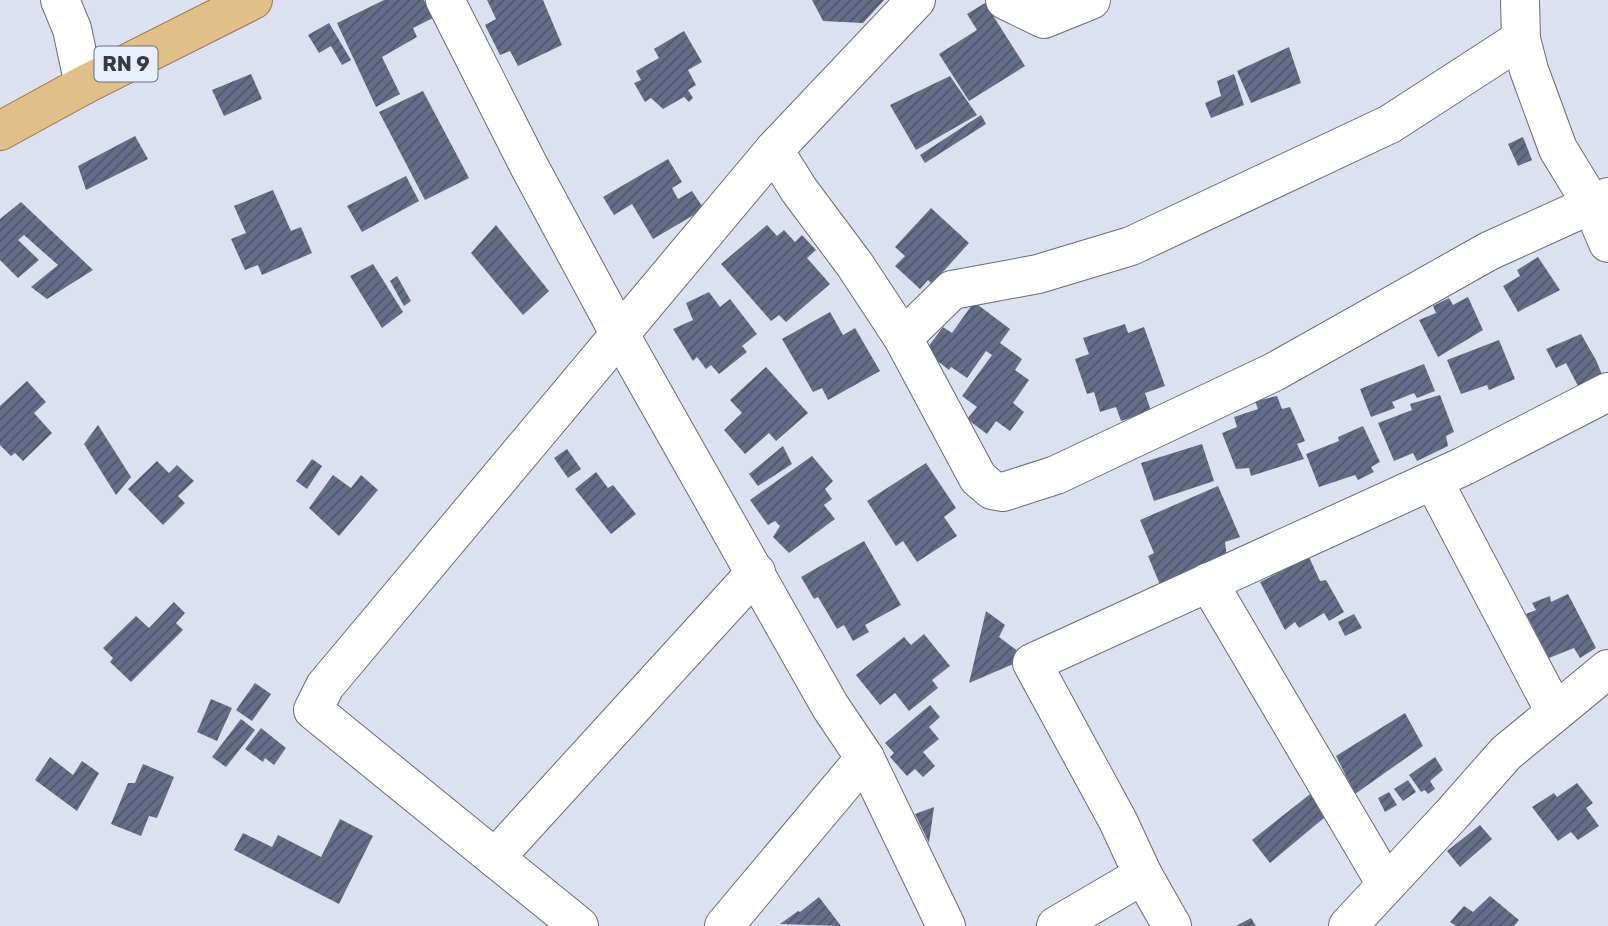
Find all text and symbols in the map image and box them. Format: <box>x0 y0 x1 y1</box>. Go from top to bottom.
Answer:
road number: RN 9 <box>94 46 158 82</box>

